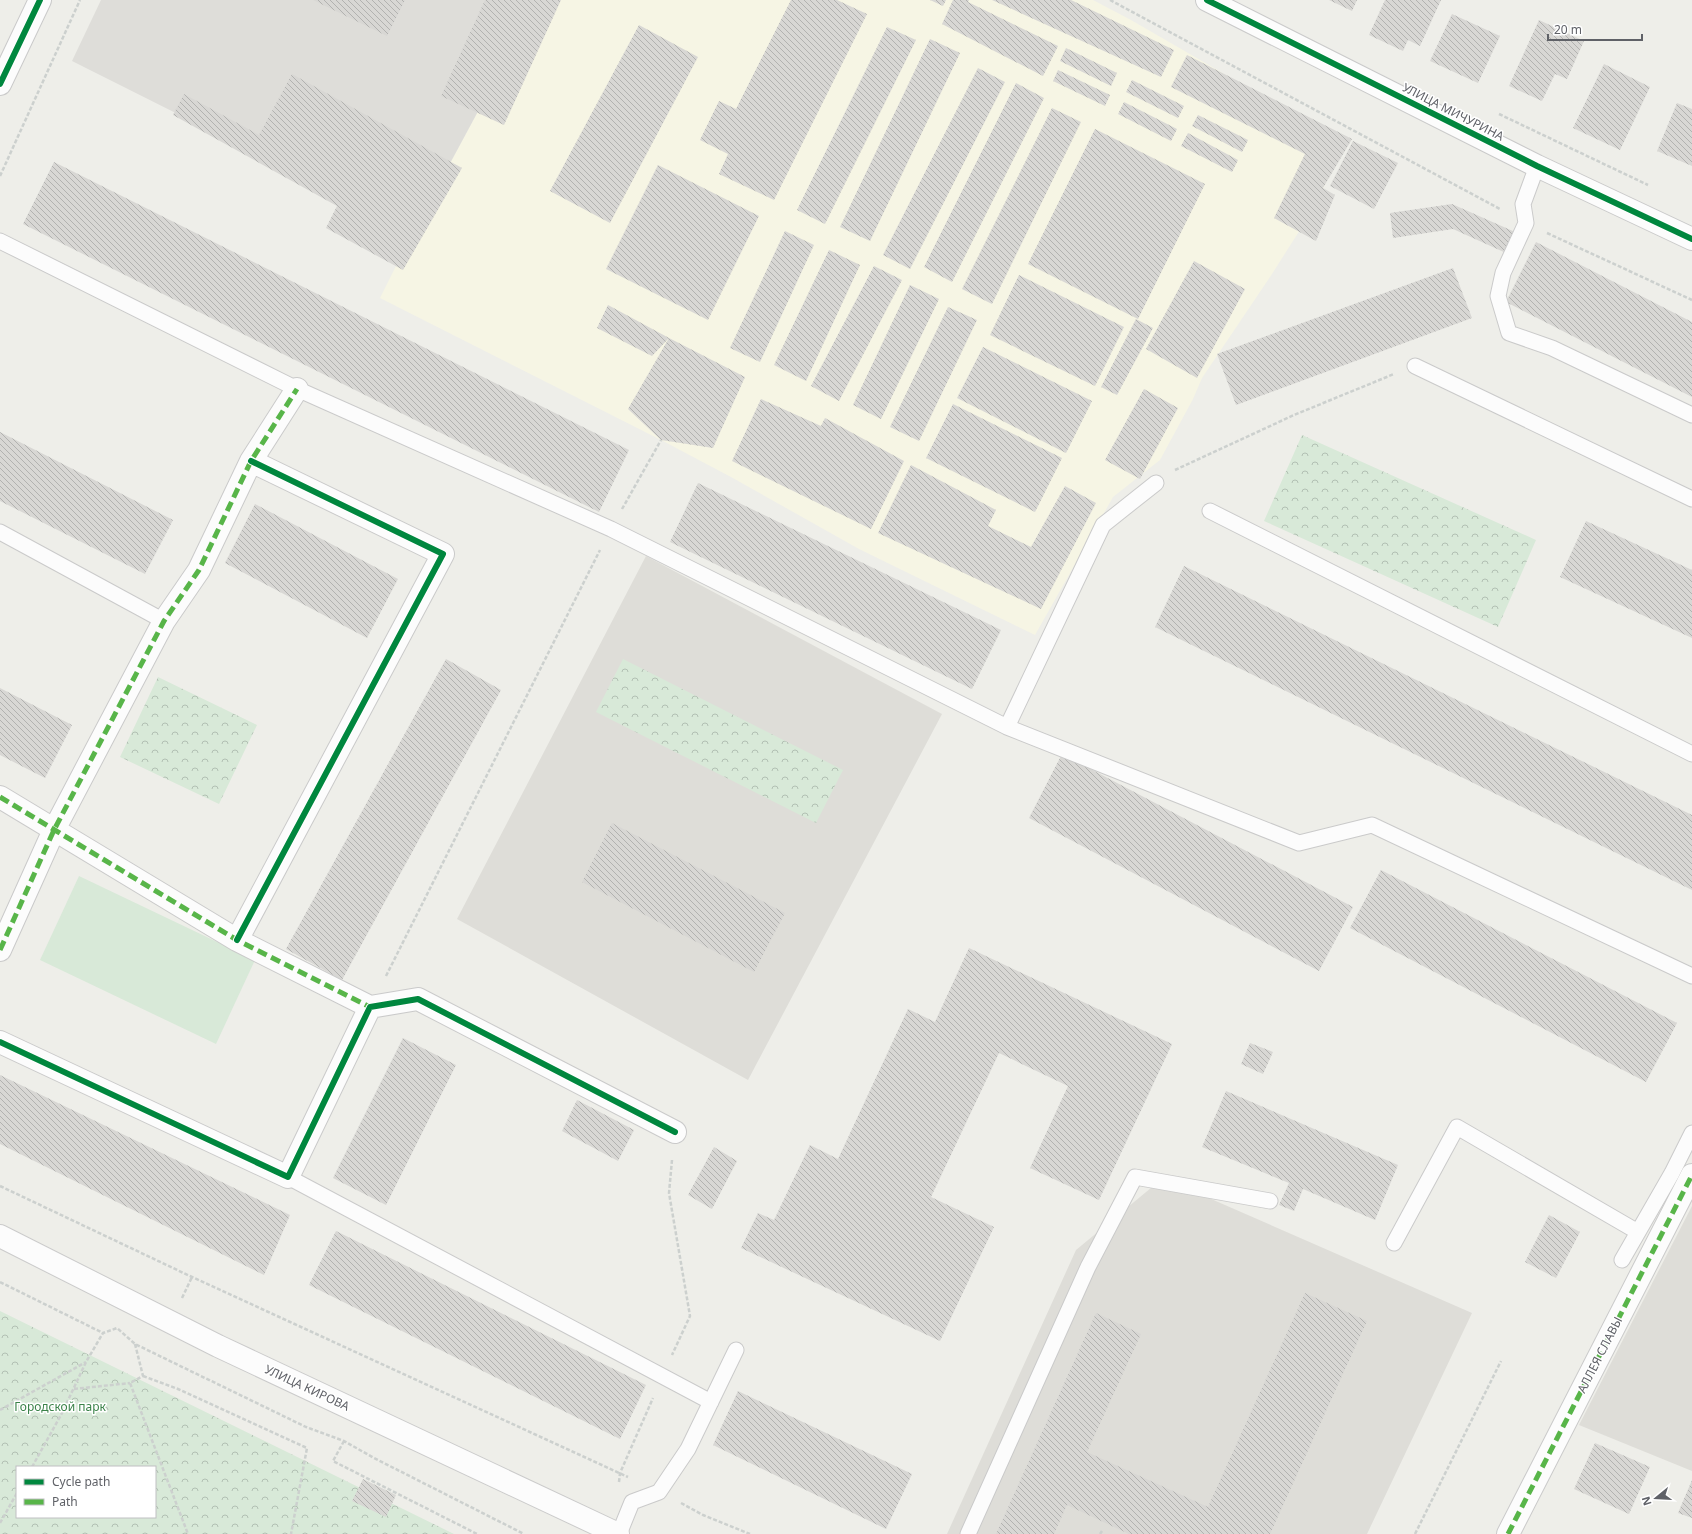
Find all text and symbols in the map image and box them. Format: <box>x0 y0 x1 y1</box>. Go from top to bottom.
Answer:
scale bar <box>1548 16 1642 42</box>
text: 20 m <box>1554 21 1582 38</box>
street label: УЛИЦА МИЧУРИНА <box>1400 79 1507 145</box>
street label: АЛЛЕЯ СЛАВЫ <box>1573 1314 1626 1396</box>
street label: УЛИЦА КИРОВА <box>262 1360 353 1415</box>
park label: Городской парк <box>14 1398 106 1415</box>
legend <box>16 1466 156 1518</box>
text: Cycle path <box>52 1473 110 1490</box>
north arrow <box>1636 1478 1676 1518</box>
text: Path <box>52 1493 78 1510</box>
text: N <box>1637 1495 1655 1508</box>

